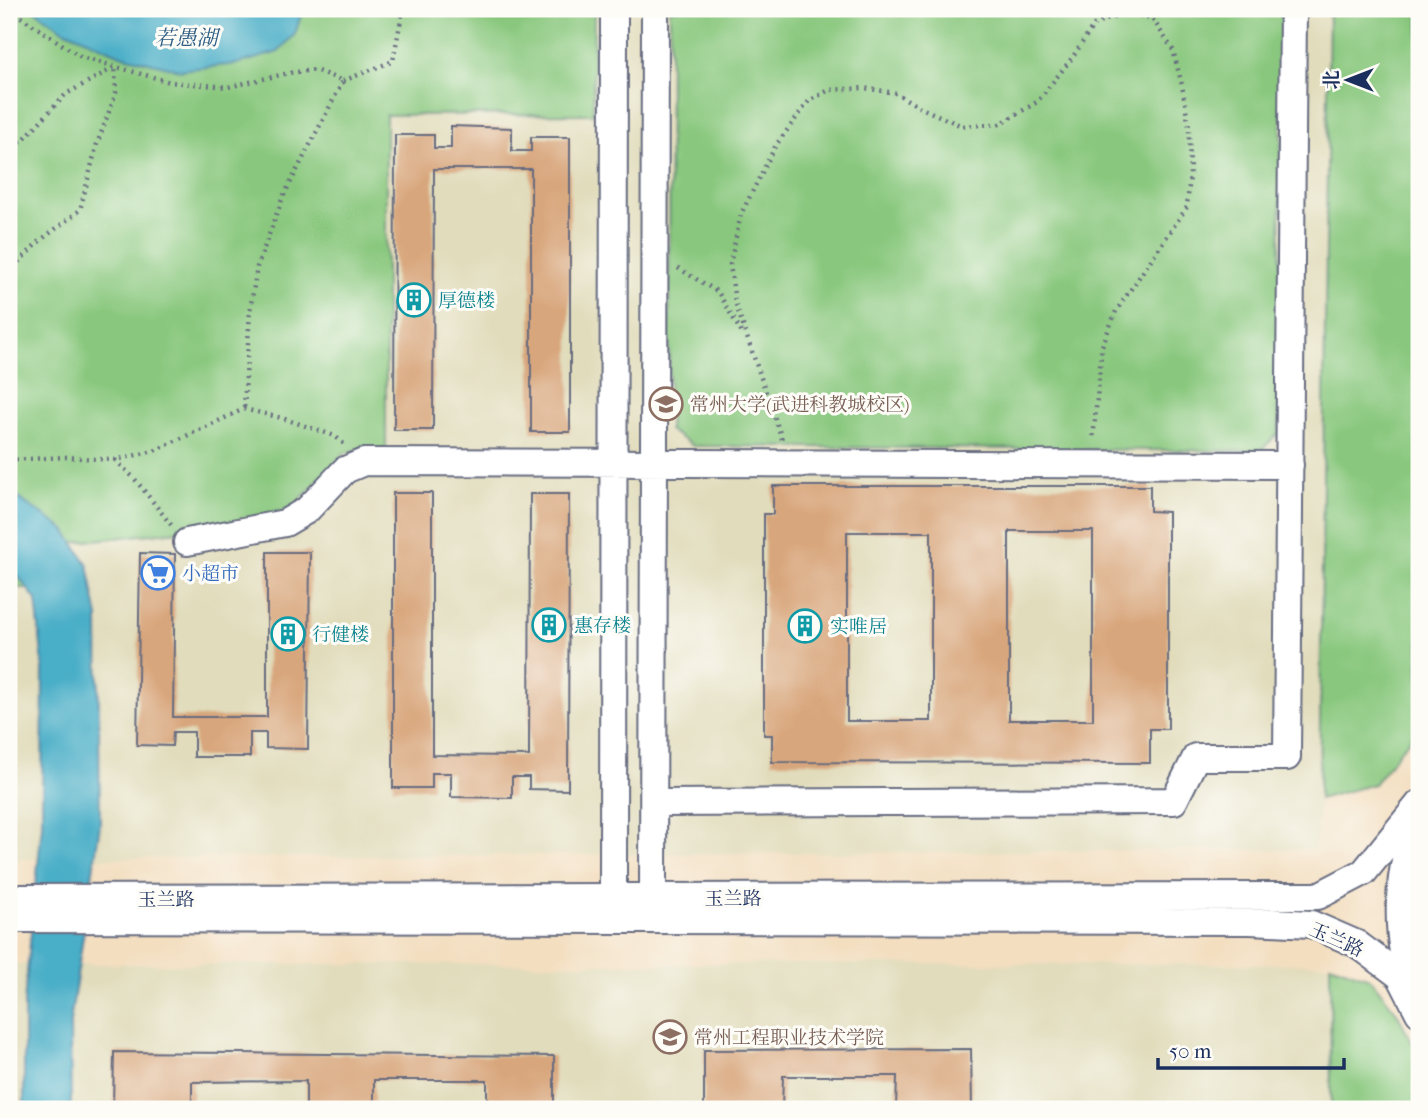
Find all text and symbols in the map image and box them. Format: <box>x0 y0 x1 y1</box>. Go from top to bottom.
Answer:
water label: 若愚湖 <box>155 26 221 50</box>
north arrow <box>1312 46 1382 116</box>
text: 北 <box>1321 70 1343 90</box>
building icon: 厚德楼 <box>395 281 433 319</box>
place label: 厚德楼 <box>438 290 495 312</box>
school or university icon: 常州大学(武进科教城校区) <box>647 385 685 423</box>
place label: 常州大学(武进科教城校区) <box>690 394 910 416</box>
supermarket icon: 小超市 <box>139 554 177 592</box>
place label: 小超市 <box>182 563 239 585</box>
building icon: 惠存楼 <box>530 606 568 644</box>
building icon: 实唯居 <box>786 607 824 645</box>
building icon: 行健楼 <box>269 615 307 653</box>
place label: 惠存楼 <box>574 615 631 637</box>
place label: 实唯居 <box>830 616 887 638</box>
place label: 行健楼 <box>312 624 369 646</box>
street label: 玉兰路 <box>704 888 762 910</box>
street label: 玉兰路 <box>137 889 195 911</box>
street label: 玉兰路 <box>1306 918 1367 962</box>
school or university icon: 常州工程职业技术学院 <box>651 1018 689 1056</box>
place label: 常州工程职业技术学院 <box>694 1027 884 1049</box>
scale bar <box>1158 1027 1344 1071</box>
text: 50 m <box>1169 1039 1212 1063</box>

